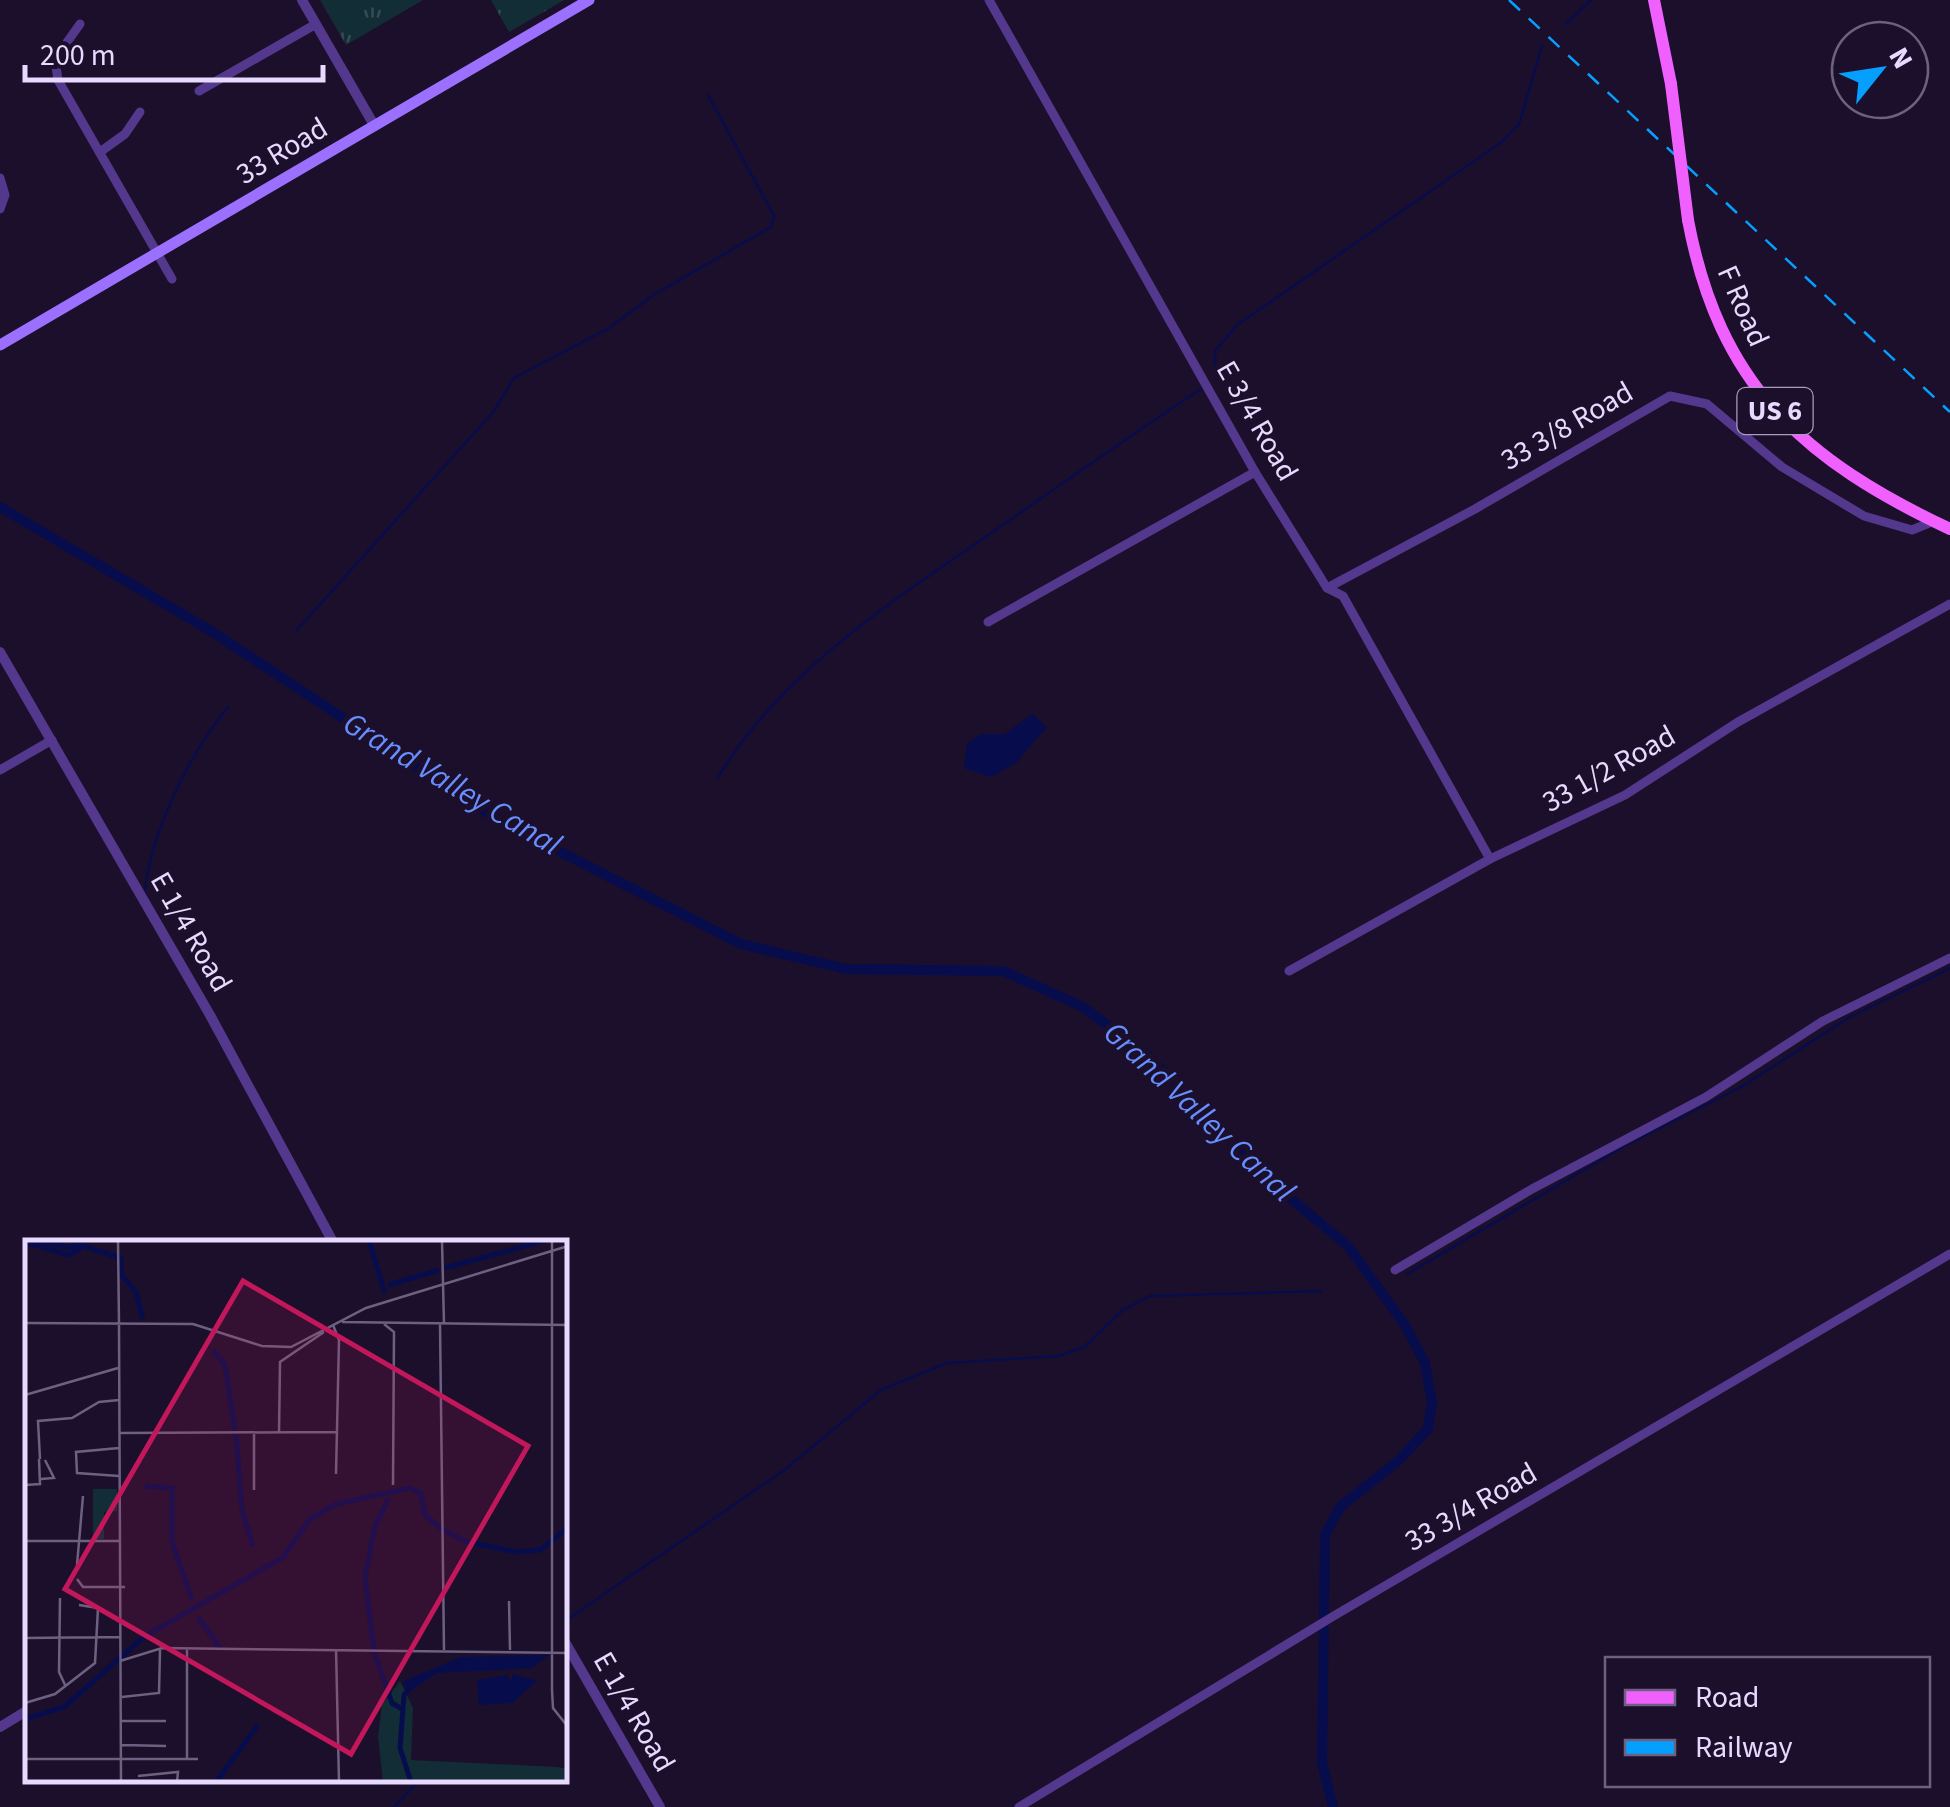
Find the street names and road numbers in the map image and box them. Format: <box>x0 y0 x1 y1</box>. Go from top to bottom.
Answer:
street label: 33 Road <box>228 107 336 195</box>
street label: F Road <box>1706 258 1780 354</box>
street label: E 3/4 Road <box>1205 353 1309 489</box>
street label: 33 3/8 Road <box>1493 371 1641 481</box>
road number: US 6 <box>1738 388 1812 434</box>
street label: 33 1/2 Road <box>1534 715 1684 823</box>
street label: E 1/4 Road <box>139 864 243 1000</box>
street label: 33 3/4 Road <box>1397 1452 1545 1562</box>
street label: E 1/4 Road <box>582 1644 686 1780</box>

